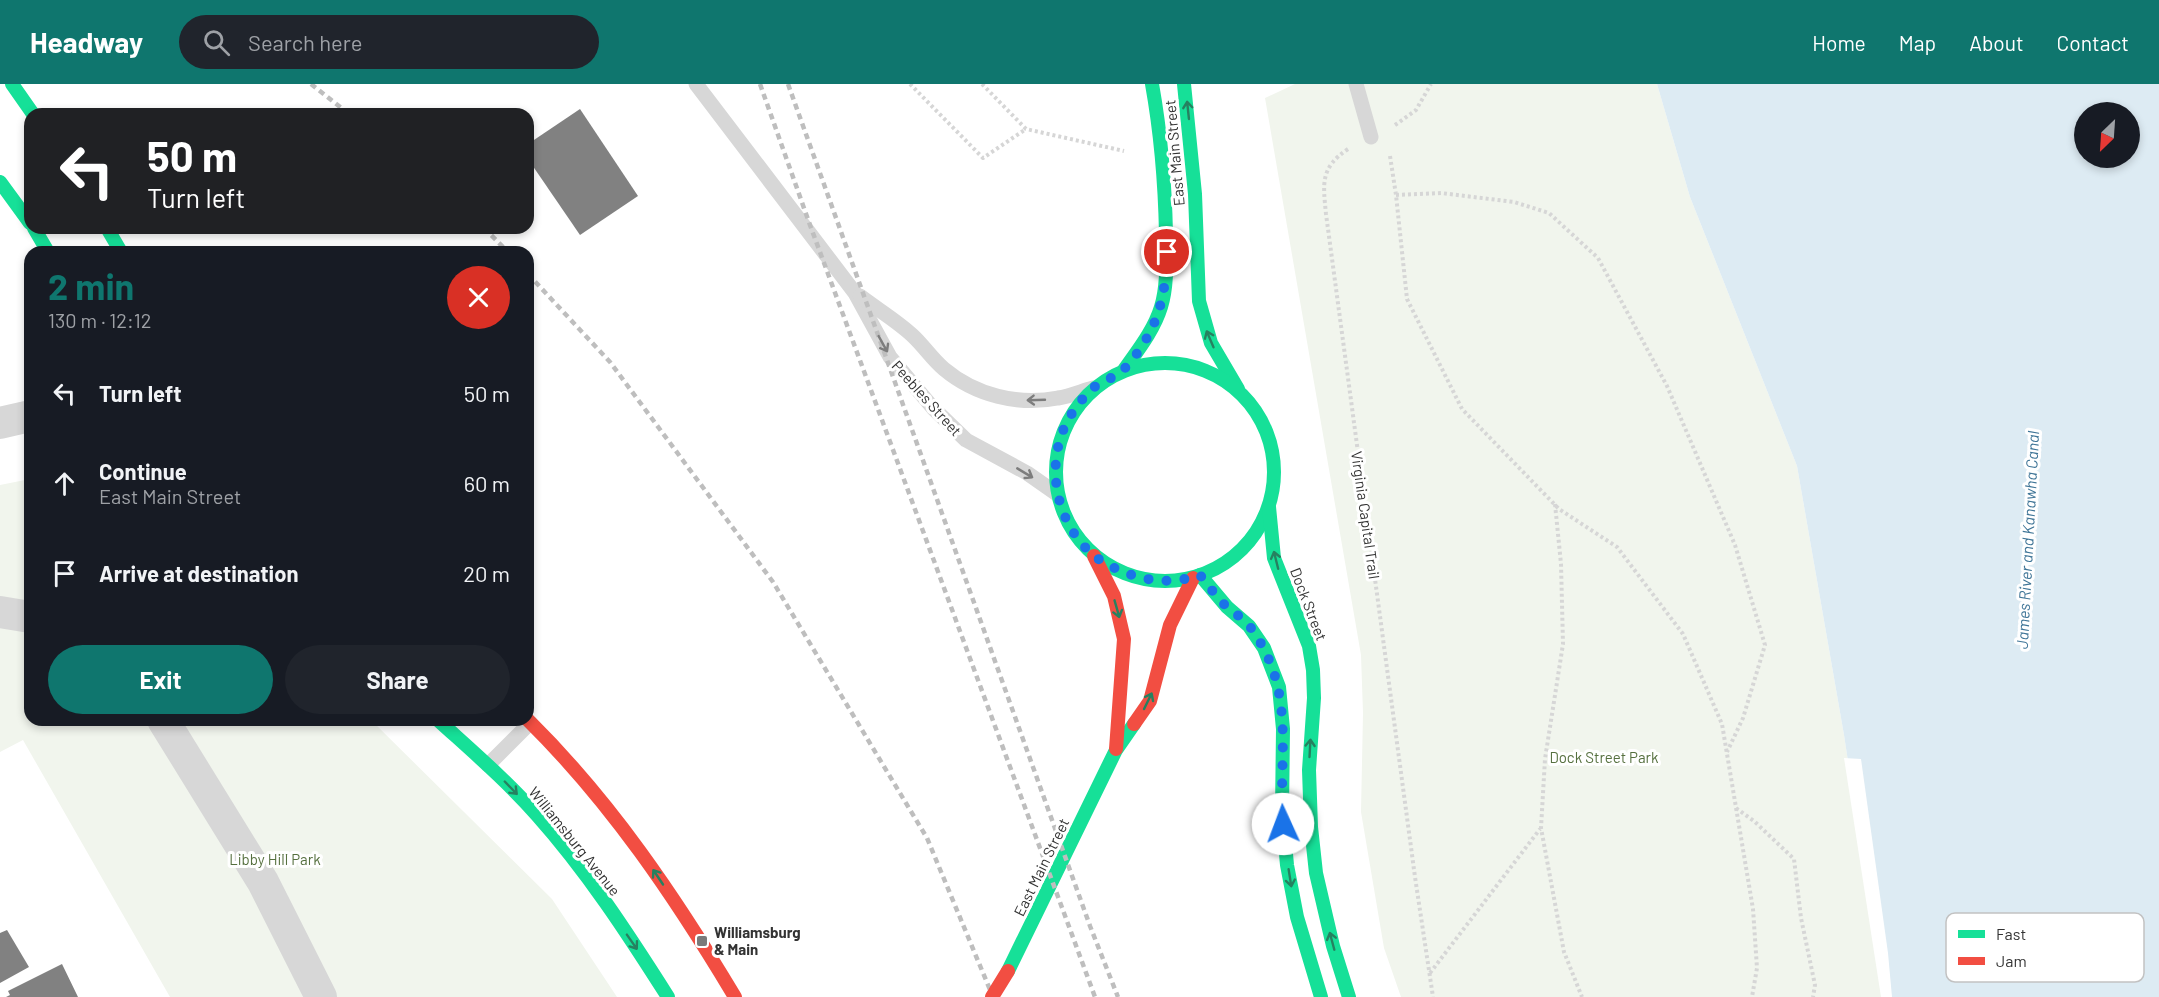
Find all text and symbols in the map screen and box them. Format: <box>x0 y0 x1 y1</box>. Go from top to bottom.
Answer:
search box <box>179 15 599 69</box>
text: Headway <box>30 25 143 59</box>
icon: search <box>200 26 233 59</box>
text: Search here <box>248 29 362 55</box>
text: Home <box>1812 30 1866 55</box>
text: Map <box>1899 30 1936 55</box>
text: About <box>1969 30 2024 55</box>
text: Contact <box>2057 30 2129 55</box>
street label: East Main Street <box>1160 99 1188 207</box>
one-way arrow <box>1182 101 1193 121</box>
north arrow <box>2074 102 2140 168</box>
map controls <box>2074 102 2140 168</box>
text: 50 m <box>147 130 237 180</box>
icon: left <box>48 132 126 210</box>
text: Turn left <box>147 181 245 213</box>
pin <box>1141 226 1192 277</box>
icon: arrive <box>1150 235 1183 268</box>
text: 2 min <box>48 264 134 307</box>
button: close <box>447 266 510 329</box>
text: 130 m · 12:12 <box>48 308 152 332</box>
one-way arrow <box>1204 331 1215 349</box>
one-way arrow <box>877 335 889 352</box>
street label: Peebles Street <box>888 357 966 439</box>
icon: left <box>48 377 81 410</box>
text: Turn left <box>99 380 182 406</box>
text: 50 m <box>464 380 510 406</box>
one-way arrow <box>1027 394 1047 405</box>
water label: James River and Kanawha Canal <box>2012 430 2042 650</box>
street label: Virginia Capital Trail <box>1348 450 1384 580</box>
text: Continue <box>99 458 187 484</box>
icon: ahead <box>48 467 81 500</box>
one-way arrow <box>1016 467 1033 479</box>
text: 60 m <box>464 470 510 496</box>
text: East Main Street <box>99 484 241 508</box>
one-way arrow <box>1270 551 1281 570</box>
icon: arrive <box>48 557 81 590</box>
text: Arrive at destination <box>99 560 298 586</box>
text: 20 m <box>463 560 510 586</box>
street label: Dock Street <box>1287 565 1331 643</box>
one-way arrow <box>1112 599 1123 618</box>
button: Exit <box>48 645 273 714</box>
button: Share <box>285 645 510 714</box>
one-way arrow <box>1143 692 1155 710</box>
one-way arrow <box>1305 739 1316 759</box>
park label: Dock Street Park <box>1549 748 1659 766</box>
one-way arrow <box>504 781 519 796</box>
street label: Williamsburg Avenue <box>525 783 625 899</box>
position arrow <box>1251 792 1315 856</box>
street label: East Main Street <box>1010 815 1072 919</box>
park label: Libby Hill Park <box>229 850 321 868</box>
one-way arrow <box>1284 868 1295 888</box>
one-way arrow <box>652 869 664 885</box>
legend <box>1946 913 2144 982</box>
place label: Williamsburg & Main <box>714 923 801 958</box>
text: Fast <box>1996 924 2026 943</box>
one-way arrow <box>1326 932 1337 951</box>
one-way arrow <box>626 933 638 949</box>
marker: Williamsburg & Main <box>695 934 709 948</box>
text: Jam <box>1996 951 2027 970</box>

